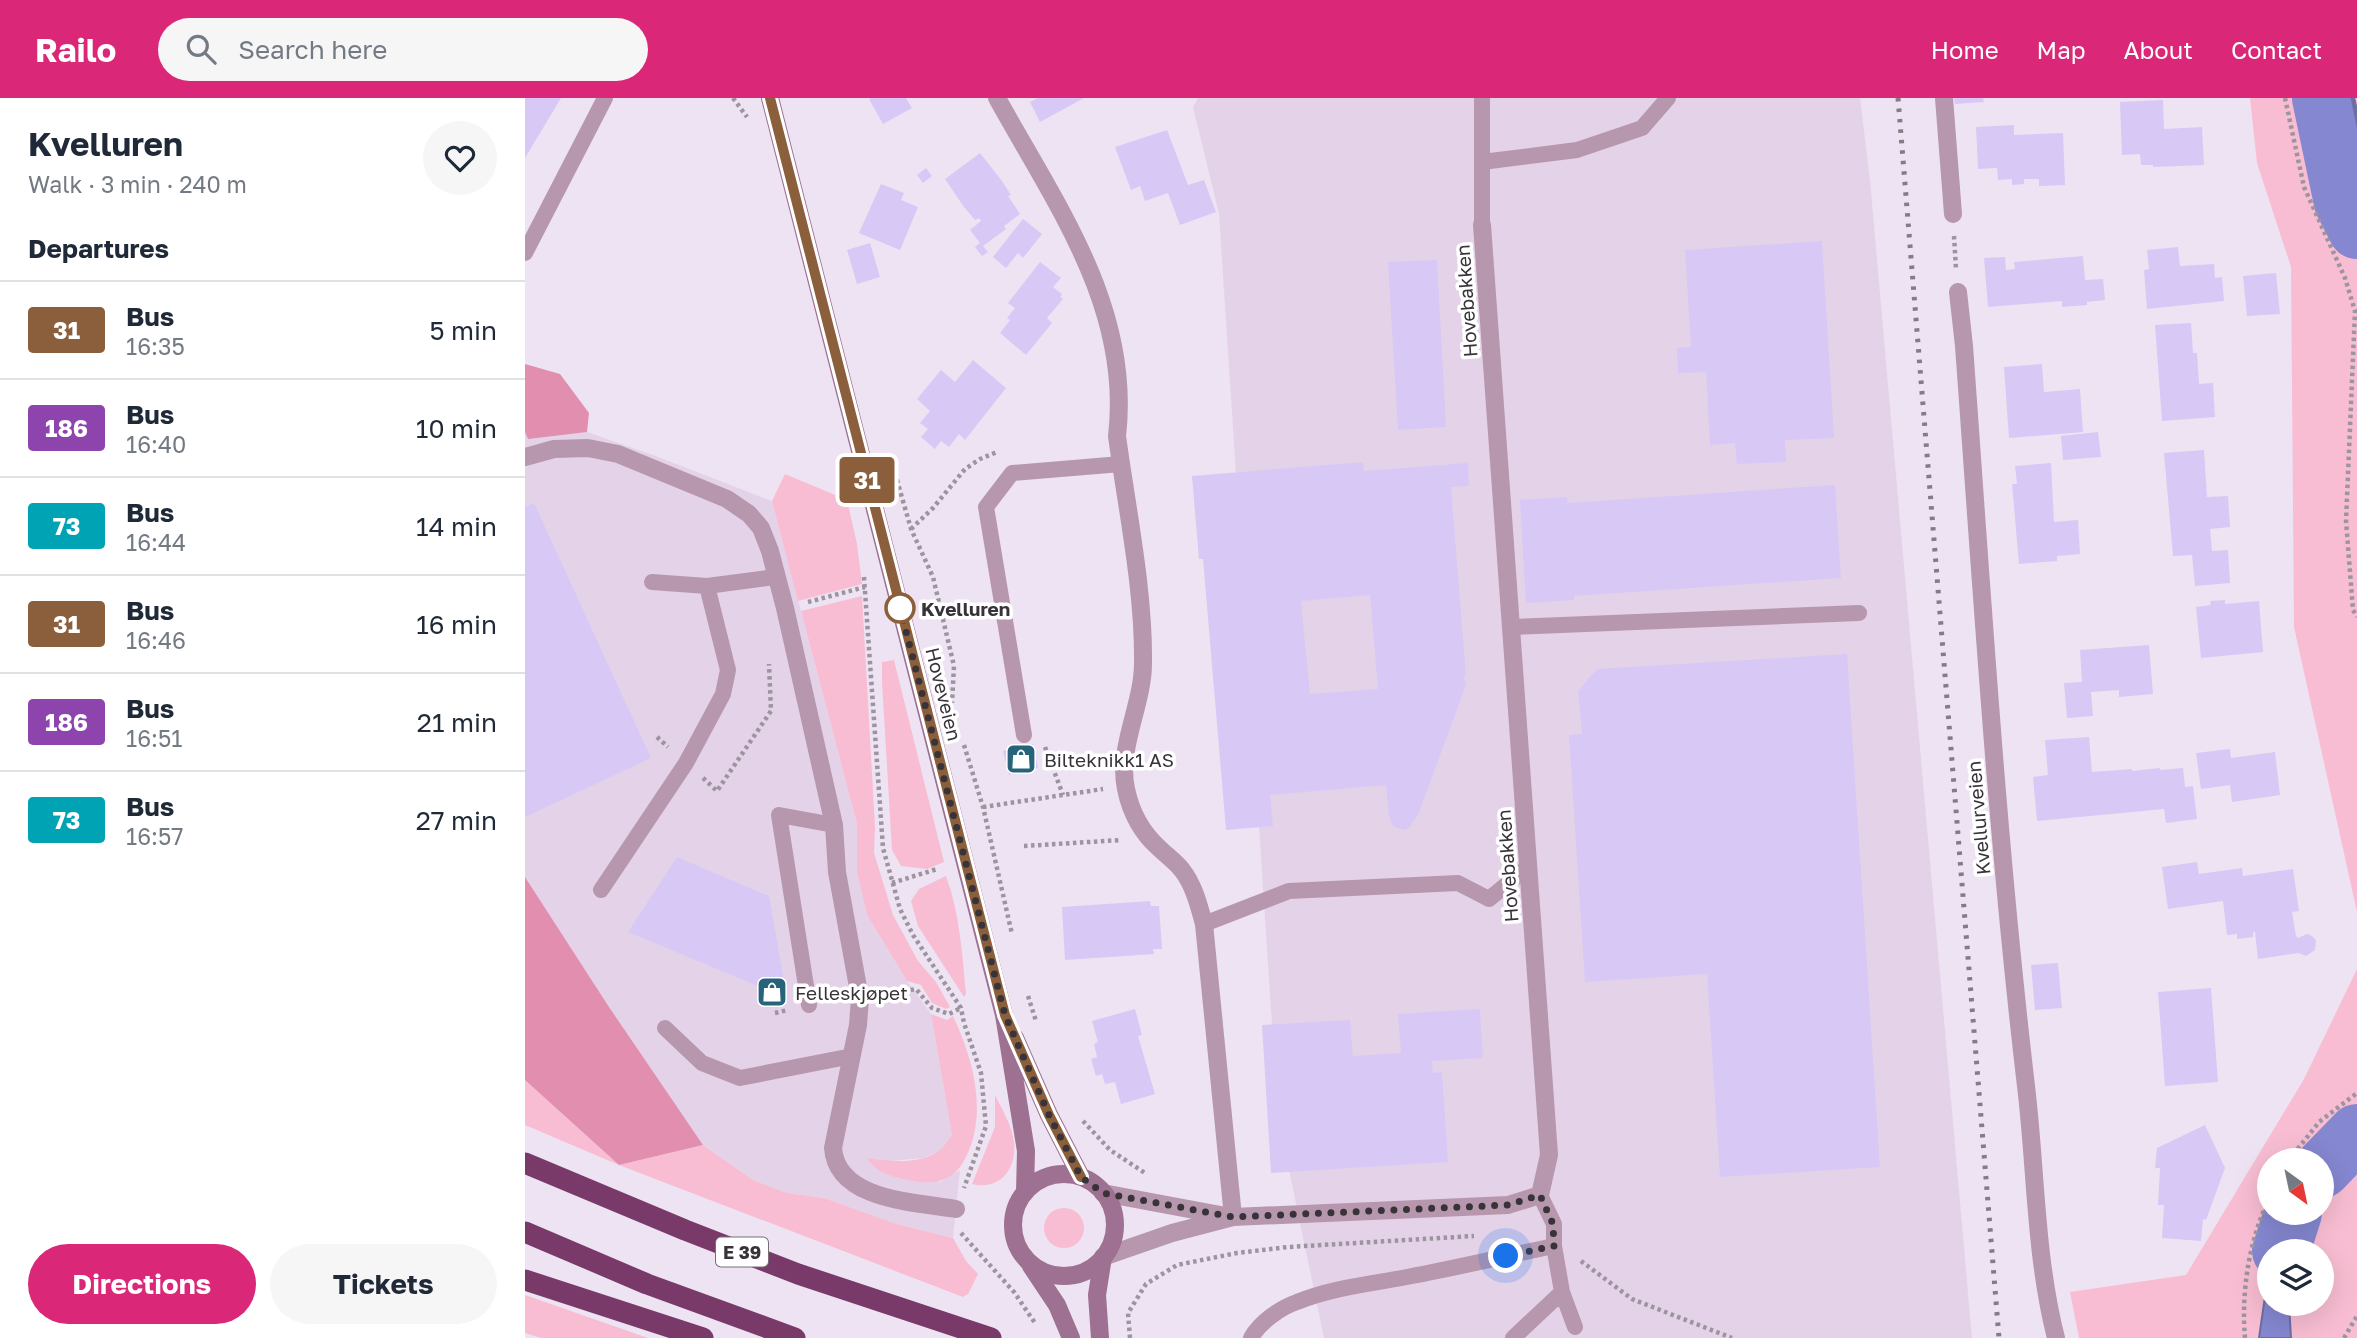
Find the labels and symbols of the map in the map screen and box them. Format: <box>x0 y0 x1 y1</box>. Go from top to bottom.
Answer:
street label: Hovebakken <box>1451 244 1481 358</box>
line badge: 31 <box>835 457 899 503</box>
marker: Kvelluren <box>885 593 915 623</box>
place label: Kvelluren <box>921 597 1010 620</box>
street label: Hoveveien <box>921 645 967 743</box>
shop icon: Bilteknikk1 AS <box>1004 742 1038 776</box>
place label: Bilteknikk1 AS <box>1044 748 1174 771</box>
street label: Kvellurveien <box>1962 760 1994 876</box>
street label: Hovebakken <box>1492 809 1522 923</box>
shop icon: Felleskjøpet <box>755 975 789 1009</box>
place label: Felleskjøpet <box>795 981 908 1004</box>
north arrow <box>2257 1148 2335 1225</box>
road number: E 39 <box>716 1238 768 1266</box>
your location <box>1488 1238 1523 1273</box>

